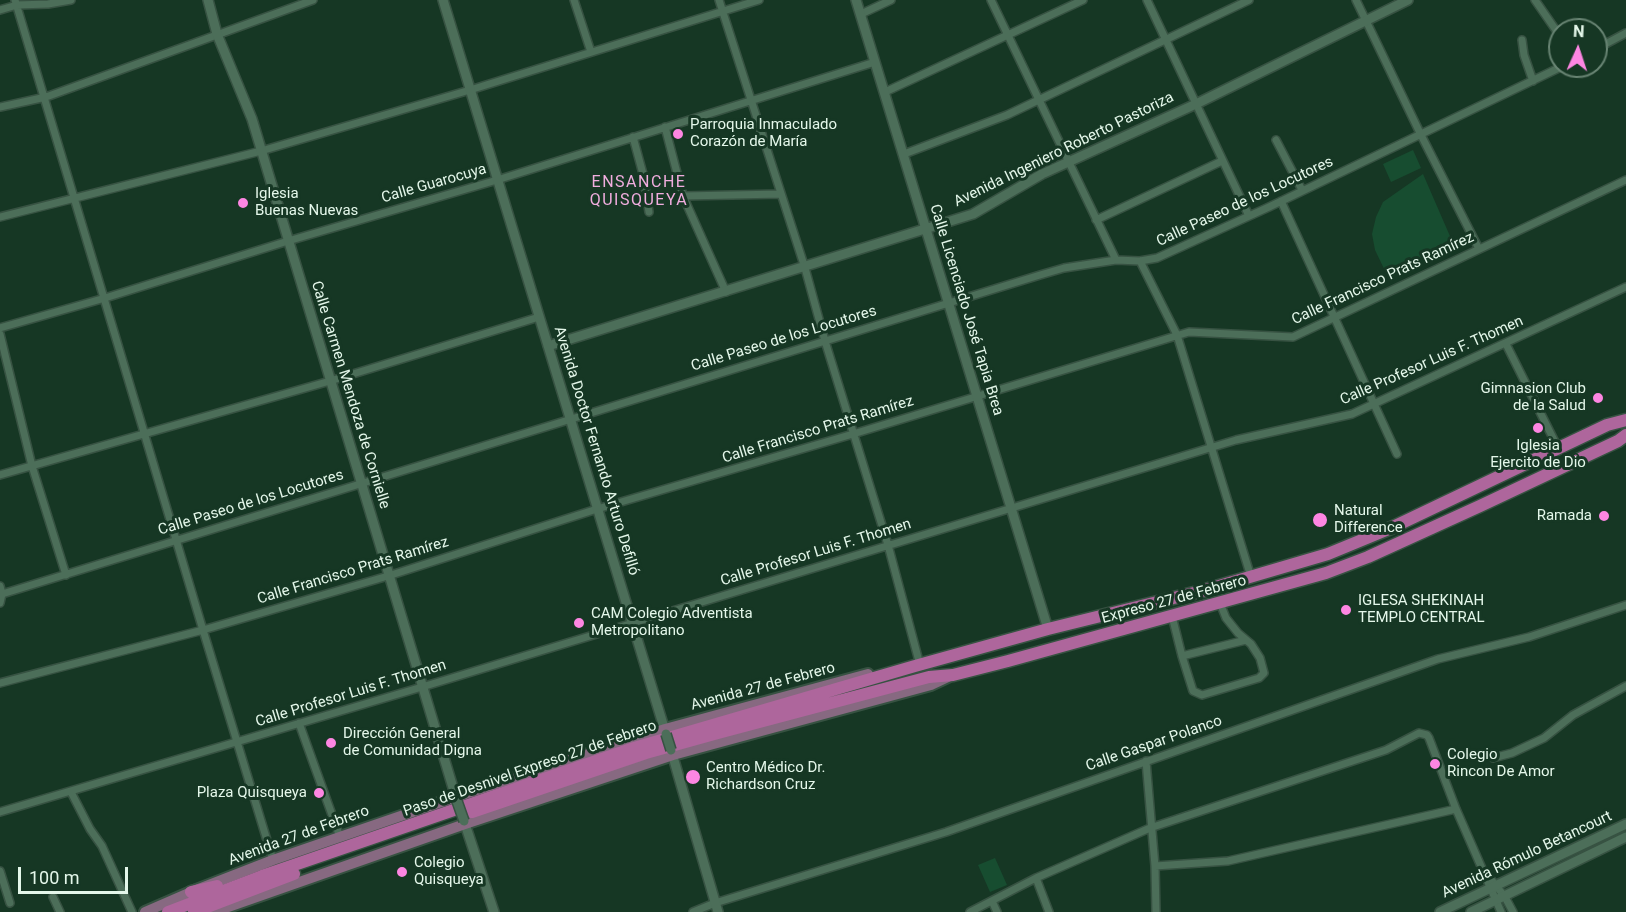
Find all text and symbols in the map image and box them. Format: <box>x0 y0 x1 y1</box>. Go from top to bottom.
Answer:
north arrow <box>1548 18 1608 78</box>
text: N <box>1573 22 1585 41</box>
street label: Avenida Ingeniero Roberto Pastoriza <box>951 89 1177 211</box>
place label: Parroquia Inmaculado Corazón de María <box>690 116 837 151</box>
marker: Parroquia Inmaculado Corazón de María <box>671 127 685 141</box>
street label: Calle Paseo de los Locutores <box>1154 153 1336 251</box>
street label: Calle Guarocuya <box>379 160 489 208</box>
district label: ENSANCHE QUISQUEYA <box>590 173 688 211</box>
place label: Iglesia Buenas Nuevas <box>255 185 358 220</box>
marker: Iglesia Buenas Nuevas <box>236 196 250 210</box>
street label: Calle Licenciado José Tapia Brea <box>925 202 1007 418</box>
street label: Calle Francisco Prats Ramírez <box>1289 229 1477 329</box>
street label: Calle Carmen Mendoza de Cornielle <box>307 279 393 511</box>
street label: Calle Paseo de los Locutores <box>689 302 879 376</box>
street label: Calle Profesor Luis F. Thomen <box>1338 312 1526 410</box>
street label: Avenida Doctor Fernando Arturo Defilló <box>549 324 643 578</box>
place label: Gimnasion Club de la Salud <box>1480 380 1586 415</box>
marker: Gimnasion Club de la Salud <box>1591 391 1605 405</box>
street label: Calle Francisco Prats Ramírez <box>720 392 916 468</box>
marker: Iglesia Ejercito de Dio <box>1531 421 1545 435</box>
place label: Iglesia Ejercito de Dio <box>1490 437 1586 472</box>
street label: Calle Paseo de los Locutores <box>156 466 346 540</box>
place label: Natural Difference <box>1334 502 1403 537</box>
place label: Ramada <box>1537 507 1592 525</box>
marker: Ramada <box>1597 509 1611 523</box>
marker: Natural Difference <box>1311 511 1329 529</box>
street label: Calle Profesor Luis F. Thomen <box>718 515 914 591</box>
street label: Calle Francisco Prats Ramírez <box>255 533 451 609</box>
street label: Expreso 27 de Febrero <box>1100 572 1248 628</box>
place label: IGLESA SHEKINAH TEMPLO CENTRAL <box>1358 592 1485 627</box>
marker: IGLESA SHEKINAH TEMPLO CENTRAL <box>1339 603 1353 617</box>
place label: CAM Colegio Adventista Metropolitano <box>591 605 753 640</box>
marker: CAM Colegio Adventista Metropolitano <box>572 616 586 630</box>
street label: Calle Profesor Luis F. Thomen <box>253 656 449 732</box>
street label: Avenida 27 de Febrero <box>689 659 837 715</box>
street label: Calle Gaspar Polanco <box>1084 712 1224 776</box>
street label: Paso de Desnivel Expreso 27 de Febrero <box>401 717 659 821</box>
place label: Dirección General de Comunidad Digna <box>343 725 482 760</box>
marker: Dirección General de Comunidad Digna <box>324 736 338 750</box>
place label: Colegio Rincon De Amor <box>1447 746 1555 781</box>
marker: Colegio Rincon De Amor <box>1428 757 1442 771</box>
place label: Centro Médico Dr. Richardson Cruz <box>706 759 825 794</box>
marker: Centro Médico Dr. Richardson Cruz <box>684 768 702 786</box>
place label: Plaza Quisqueya <box>197 784 307 802</box>
marker: Plaza Quisqueya <box>312 786 326 800</box>
street label: Avenida 27 de Febrero <box>226 802 372 870</box>
street label: Avenida Rómulo Betancourt <box>1439 808 1615 902</box>
place label: Colegio Quisqueya <box>414 854 484 889</box>
scale bar <box>21 855 130 893</box>
marker: Colegio Quisqueya <box>395 865 409 879</box>
text: 100 m <box>29 867 80 888</box>

